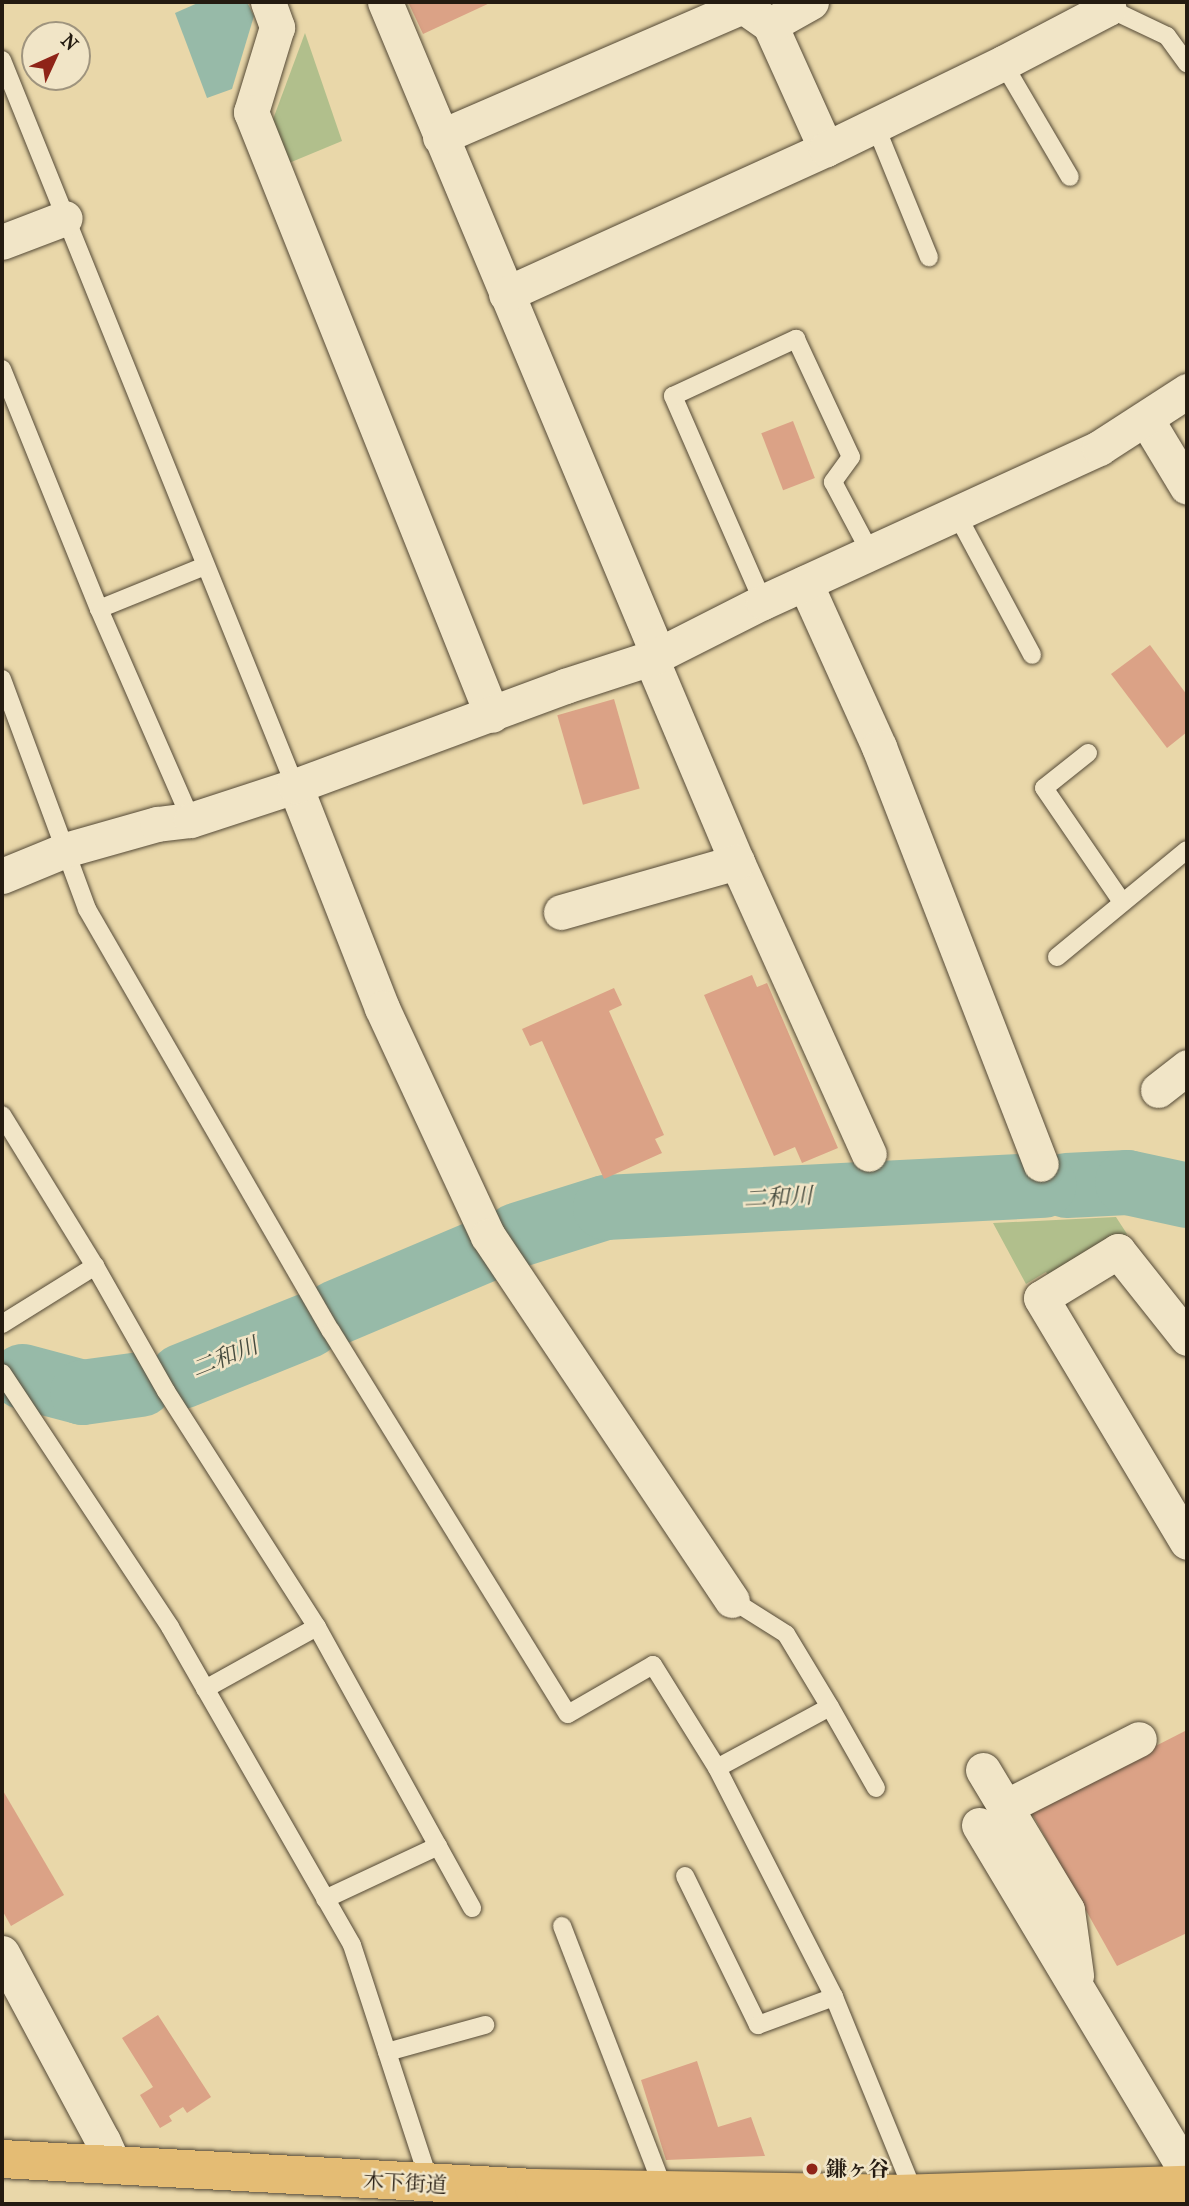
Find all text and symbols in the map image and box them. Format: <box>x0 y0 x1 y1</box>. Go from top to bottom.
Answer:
north arrow <box>21 21 91 91</box>
text: N <box>57 30 82 55</box>
water label: 二和川 <box>743 1182 813 1214</box>
water label: 二和川 <box>188 1332 262 1384</box>
place label: 鎌ヶ谷 <box>826 2156 889 2182</box>
marker: 鎌ヶ谷 <box>804 2161 820 2177</box>
street label: 木下街道 <box>362 2168 448 2198</box>

